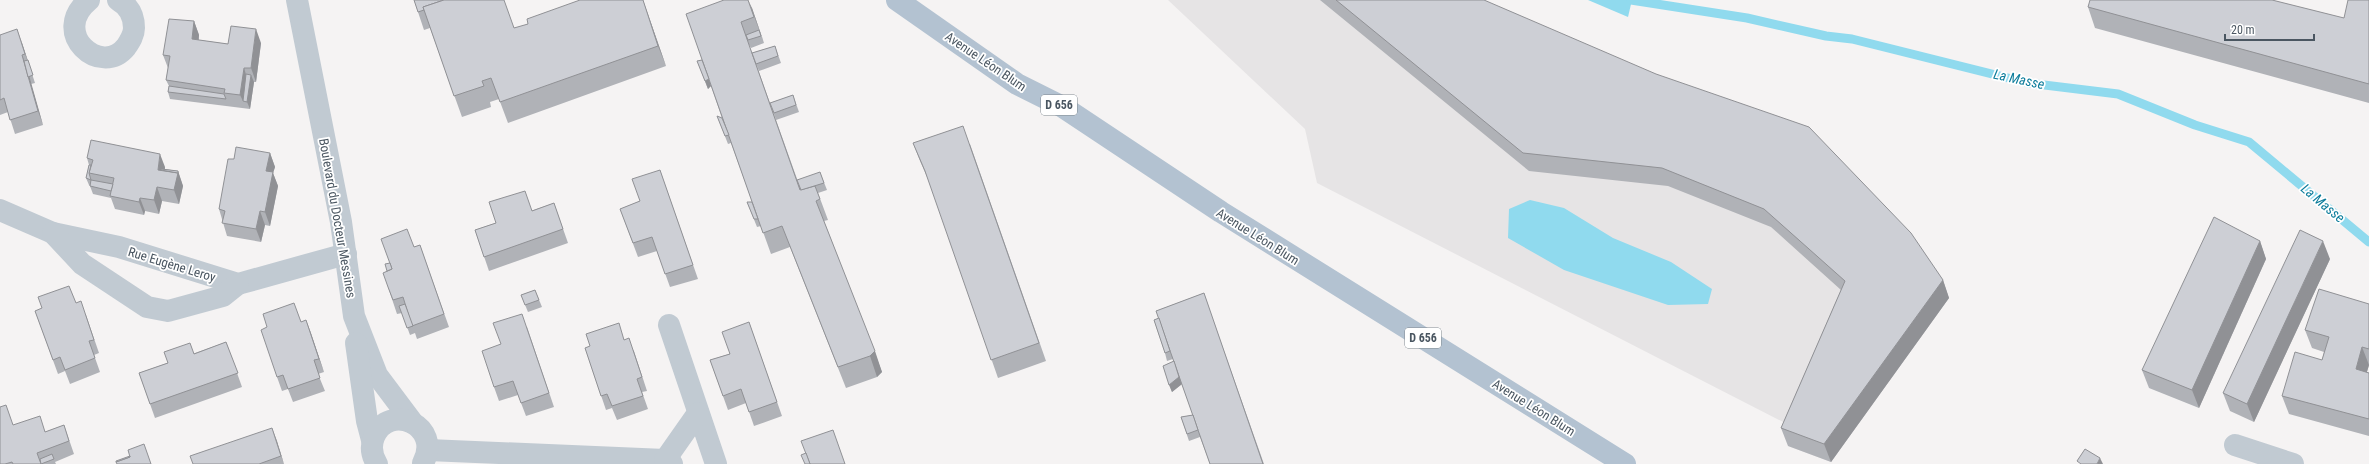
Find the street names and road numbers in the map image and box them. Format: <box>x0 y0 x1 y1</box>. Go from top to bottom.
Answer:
street label: Avenue Léon Blum <box>942 29 1029 94</box>
road number: D 656 <box>1041 95 1077 115</box>
street label: Boulevard du Docteur Messines <box>316 137 359 299</box>
street label: Avenue Léon Blum <box>1214 205 1302 268</box>
street label: Rue Eugène Leroy <box>126 244 218 285</box>
road number: D 656 <box>1405 328 1441 348</box>
street label: Avenue Léon Blum <box>1490 376 1578 439</box>

